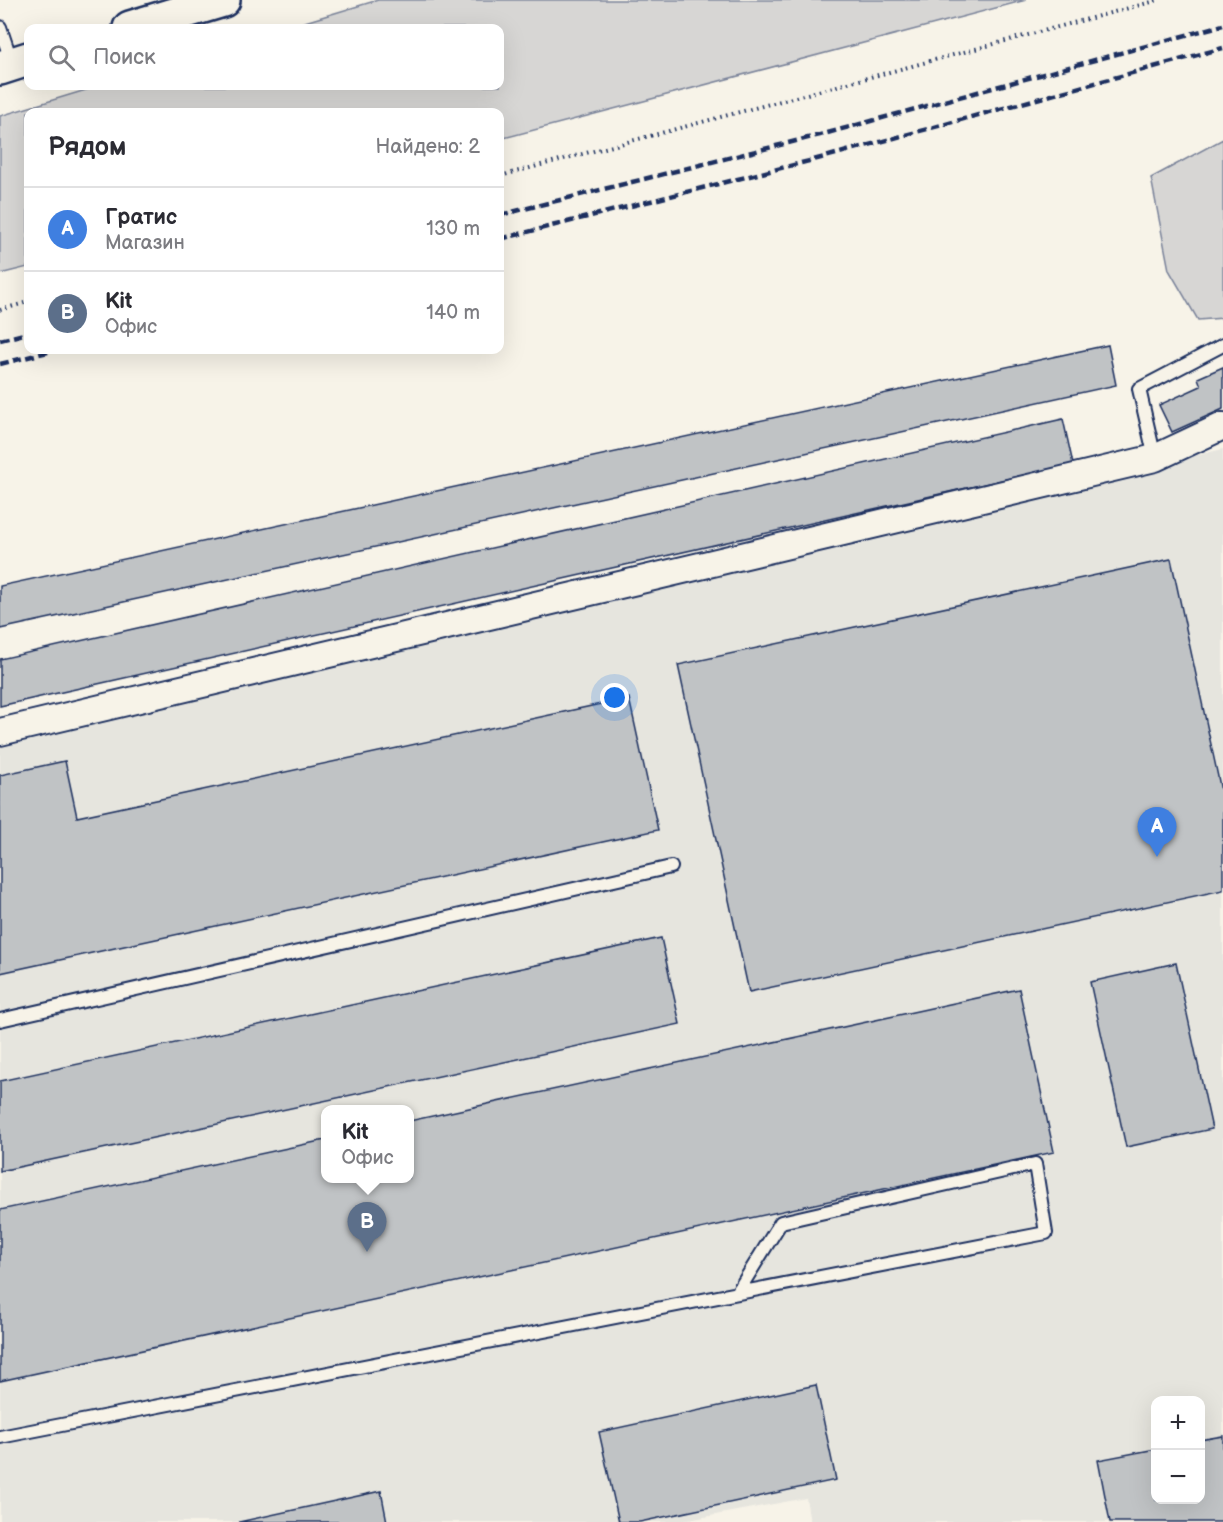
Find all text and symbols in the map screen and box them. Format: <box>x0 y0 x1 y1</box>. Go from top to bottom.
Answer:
search box <box>24 24 504 90</box>
icon: search <box>45 41 78 74</box>
text: Поиск <box>93 44 156 71</box>
text: Рядом <box>48 132 126 163</box>
text: Найдено: 2 <box>376 135 480 159</box>
text: Гратис <box>105 204 177 231</box>
text: A <box>61 217 74 241</box>
text: 130 m <box>426 217 480 241</box>
text: Магазин <box>105 231 185 255</box>
text: Kit <box>105 288 132 315</box>
text: B <box>60 301 75 325</box>
text: 140 m <box>426 301 480 325</box>
text: Офис <box>105 315 157 339</box>
your location <box>600 683 629 712</box>
pin: A <box>1138 808 1176 857</box>
popup <box>321 1105 414 1183</box>
text: Kit <box>341 1119 369 1146</box>
text: Офис <box>341 1146 394 1170</box>
pin: B <box>348 1202 386 1252</box>
map controls <box>1151 1396 1205 1504</box>
button: + <box>1151 1396 1205 1450</box>
button: − <box>1151 1450 1205 1504</box>

